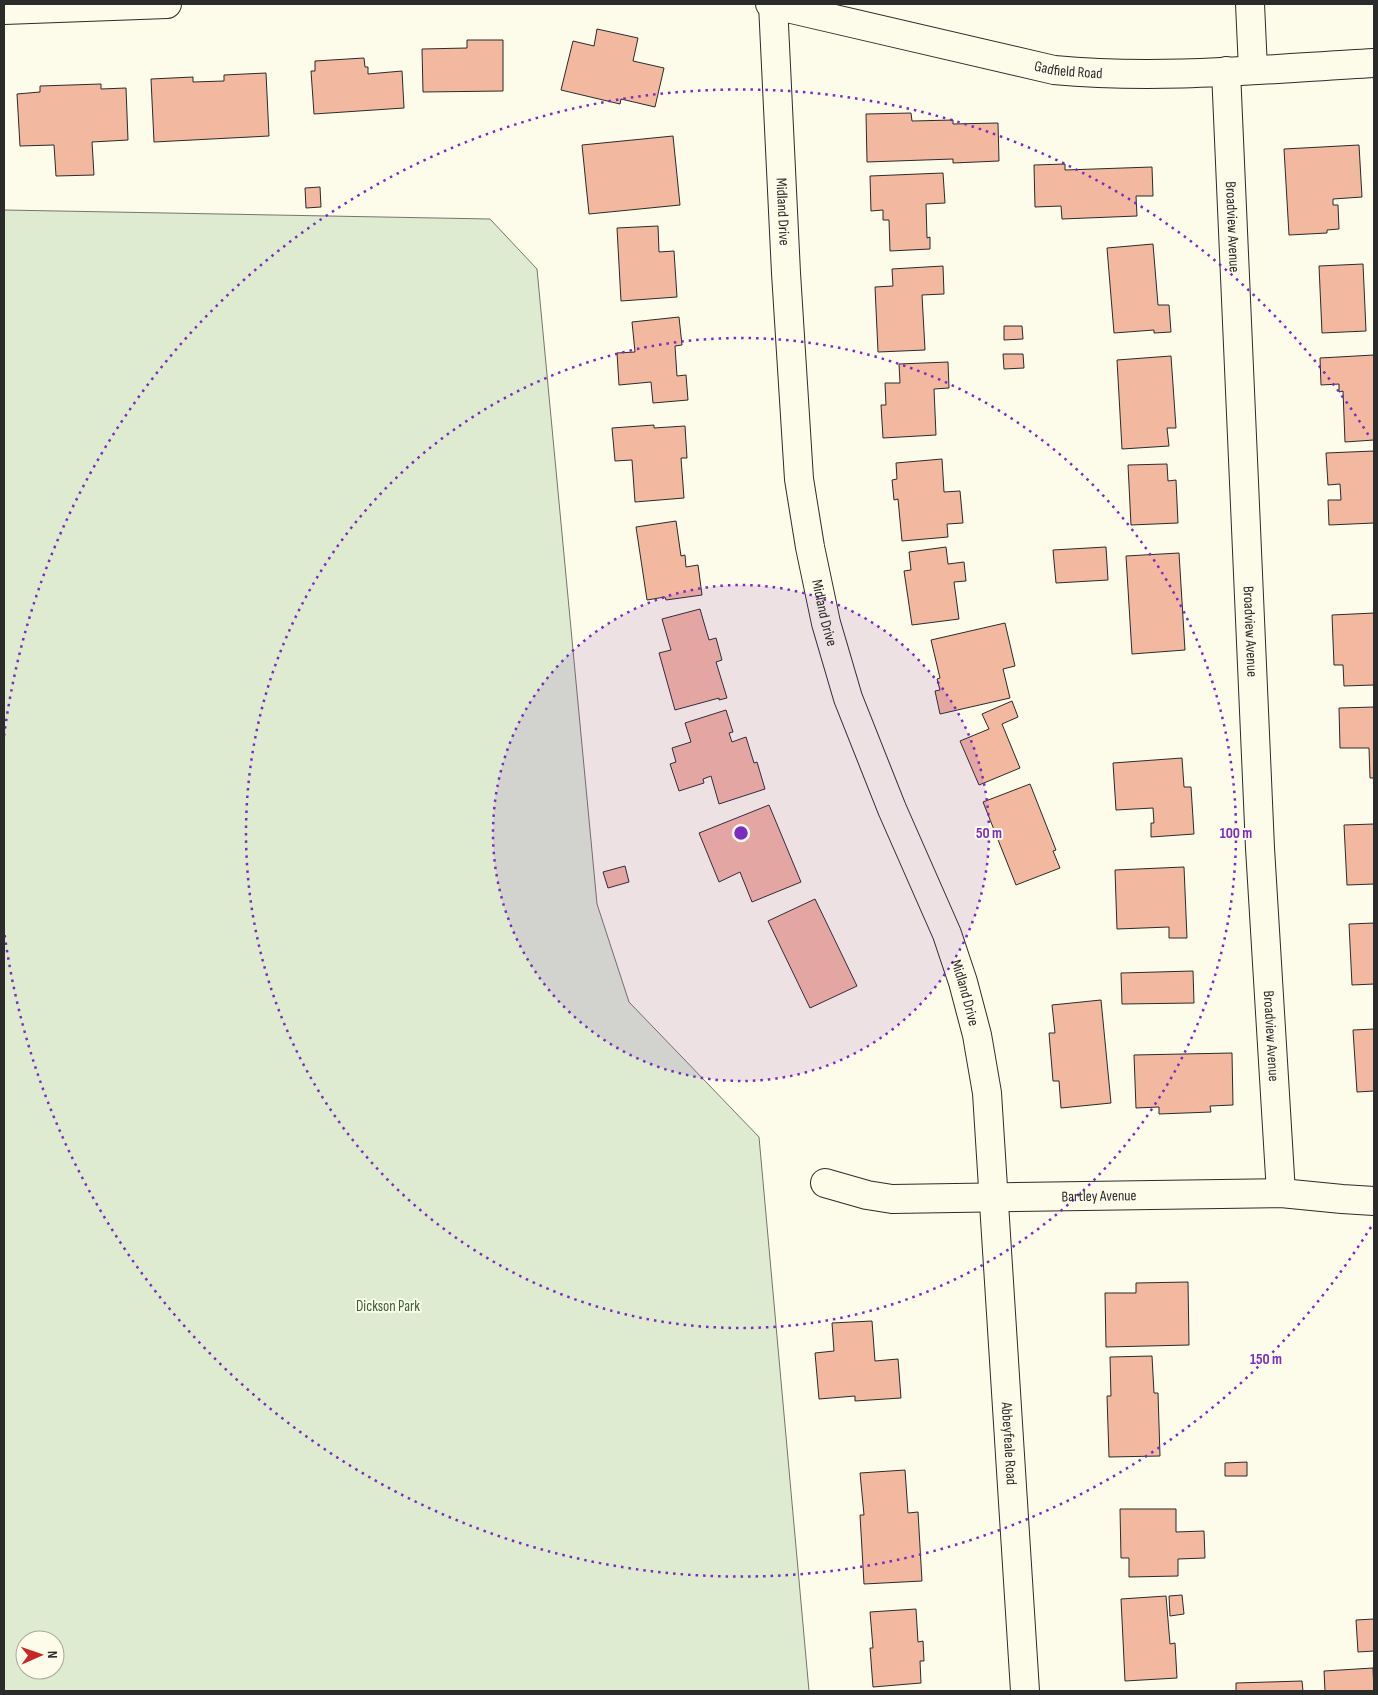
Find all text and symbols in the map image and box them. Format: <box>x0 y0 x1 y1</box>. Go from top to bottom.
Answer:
street label: Gadfield Road <box>1033 56 1103 83</box>
street label: Midland Drive <box>772 177 794 246</box>
street label: Broadview Avenue <box>1221 181 1244 273</box>
street label: Midland Drive <box>808 578 842 648</box>
street label: Broadview Avenue <box>1239 586 1262 677</box>
centre of rings <box>732 824 750 842</box>
text: 50 m <box>976 824 1002 843</box>
text: 100 m <box>1220 824 1252 843</box>
street label: Midland Drive <box>947 957 984 1028</box>
street label: Broadview Avenue <box>1259 990 1284 1082</box>
street label: Bartley Avenue <box>1061 1186 1137 1206</box>
park label: Dickson Park <box>356 1297 420 1316</box>
text: 150 m <box>1250 1350 1282 1369</box>
street label: Abbeyfeale Road <box>997 1401 1021 1486</box>
north arrow <box>15 1630 65 1680</box>
text: N <box>44 1651 61 1659</box>

